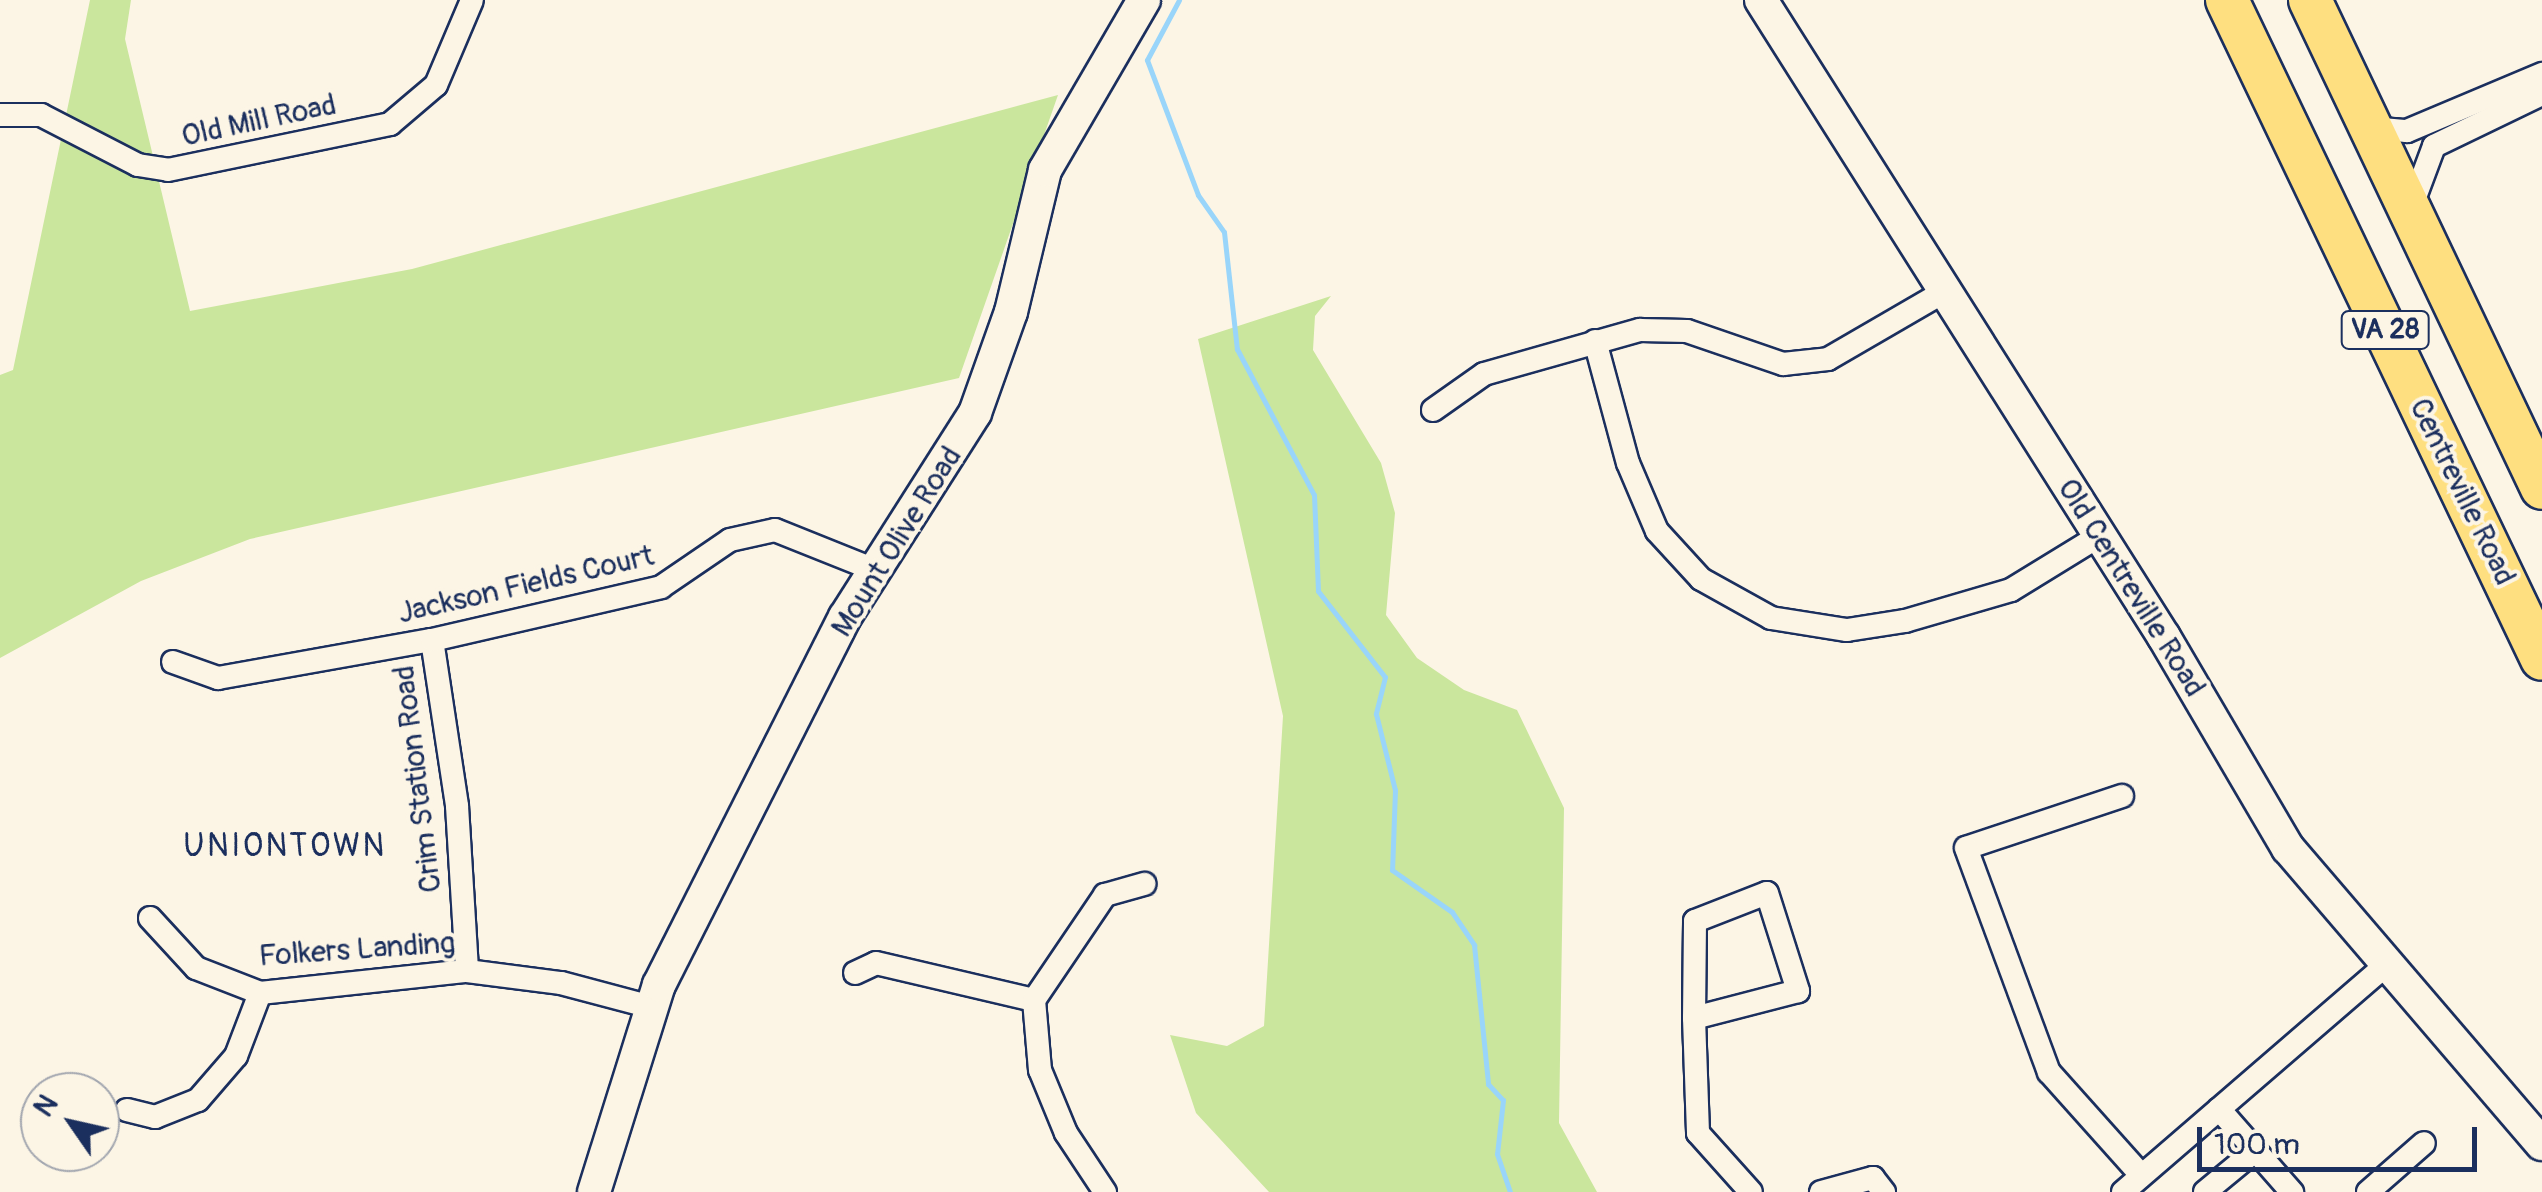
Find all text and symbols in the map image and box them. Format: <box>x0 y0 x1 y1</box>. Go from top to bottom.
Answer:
street label: Old Mill Road <box>178 87 340 155</box>
road number: VA 28 <box>2340 307 2430 353</box>
street label: Centreville Road <box>2401 393 2523 591</box>
street label: Mount Olive Road <box>824 440 970 644</box>
street label: Old Centreville Road <box>2049 472 2213 704</box>
street label: Jackson Fields Court <box>395 538 657 632</box>
street label: Crim Station Road <box>386 663 450 895</box>
district label: UNIONTOWN <box>183 827 387 865</box>
street label: Folkers Landing <box>258 925 456 975</box>
north arrow <box>20 1072 120 1172</box>
text: N <box>27 1088 66 1124</box>
scale bar <box>2202 1107 2482 1169</box>
text: 100 m <box>2214 1126 2300 1163</box>

